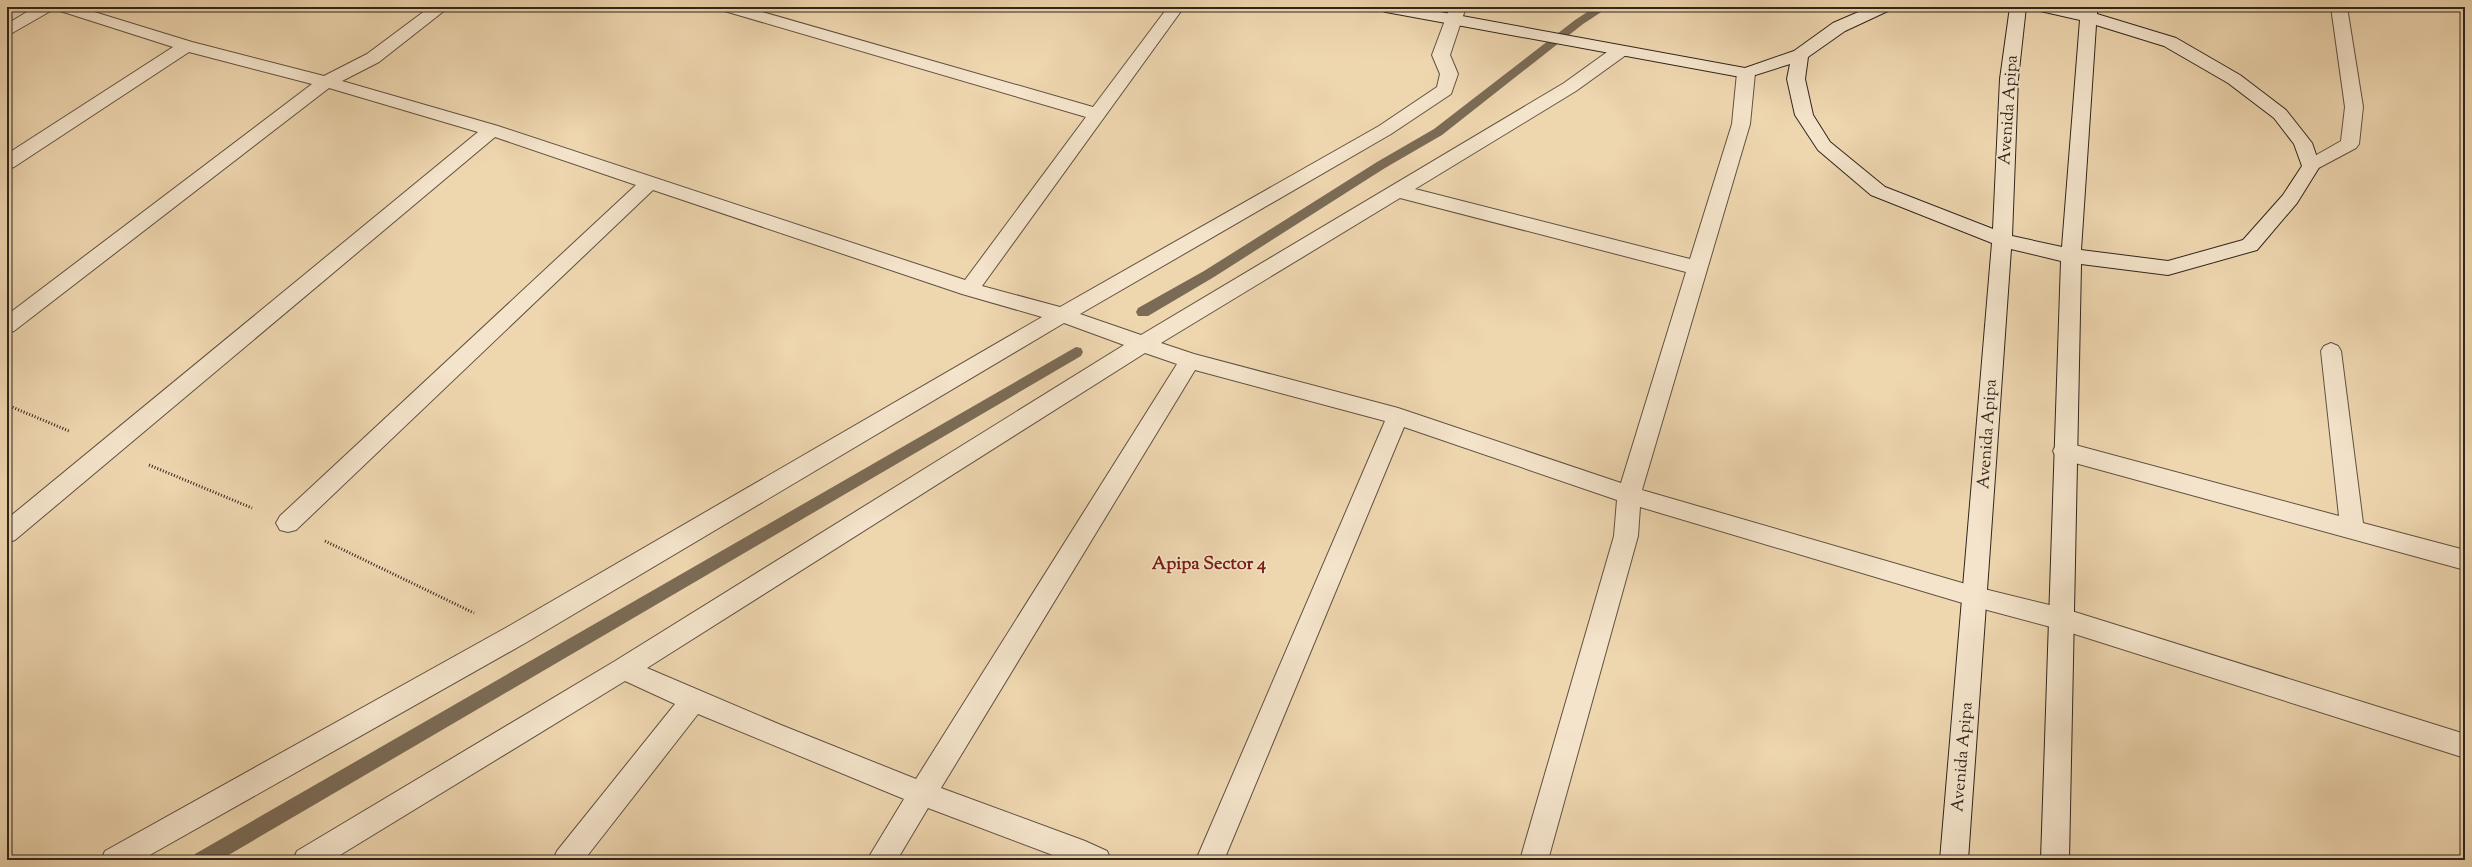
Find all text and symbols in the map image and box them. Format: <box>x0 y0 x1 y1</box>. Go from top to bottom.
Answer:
street label: Avenida Apipa <box>1993 54 2025 166</box>
street label: Avenida Apipa <box>1972 378 2004 490</box>
district label: Apipa Sector 4 <box>1152 552 1266 578</box>
street label: Avenida Apipa <box>1946 701 1980 813</box>

